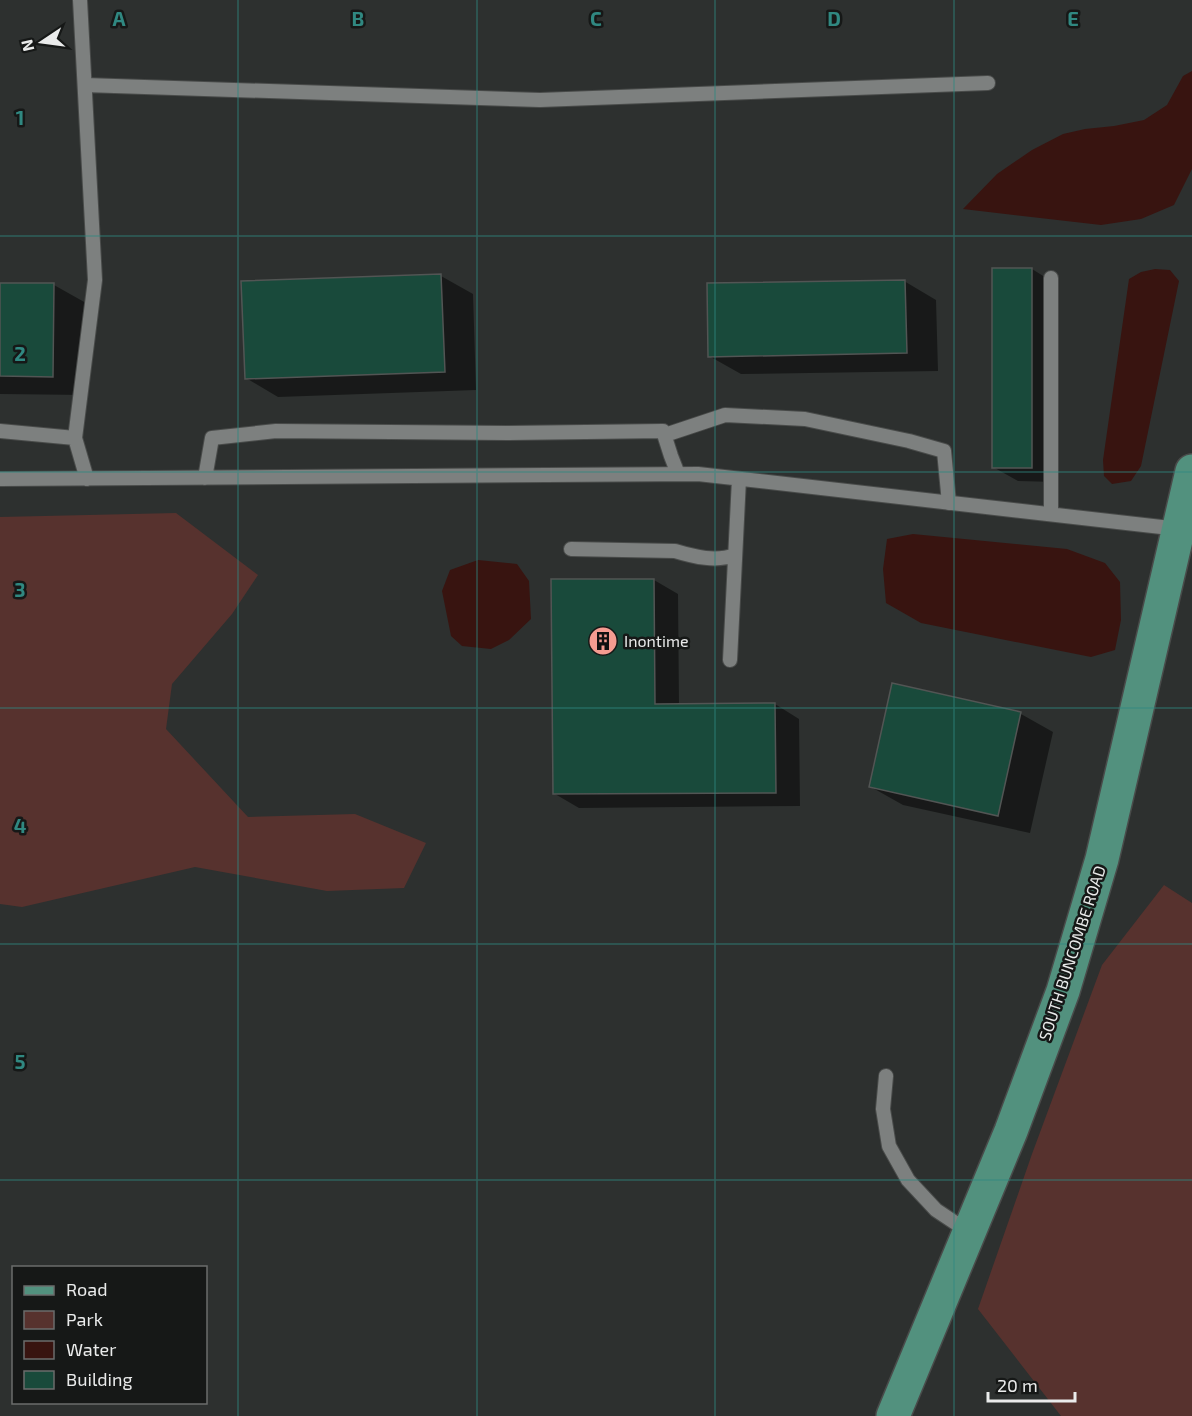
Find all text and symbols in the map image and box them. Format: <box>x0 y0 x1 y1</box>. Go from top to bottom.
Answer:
text: A <box>112 6 126 30</box>
text: B <box>352 6 364 30</box>
text: C <box>590 6 602 30</box>
text: D <box>827 6 841 30</box>
text: E <box>1067 6 1079 30</box>
north arrow <box>12 12 72 72</box>
text: N <box>16 38 37 53</box>
text: 1 <box>16 105 24 129</box>
text: 2 <box>14 341 26 365</box>
text: 3 <box>14 577 26 601</box>
building icon: Inontime <box>587 625 619 657</box>
place label: Inontime <box>624 631 689 650</box>
text: 4 <box>14 813 27 837</box>
street label: SOUTH BUNCOMBE ROAD <box>1034 863 1109 1043</box>
text: 5 <box>14 1049 26 1073</box>
legend <box>12 1266 207 1404</box>
text: Road <box>66 1278 107 1300</box>
text: Park <box>66 1308 103 1330</box>
text: Water <box>66 1338 116 1360</box>
scale bar <box>988 1365 1075 1403</box>
text: Building <box>66 1368 133 1390</box>
text: 20 m <box>997 1374 1038 1396</box>

